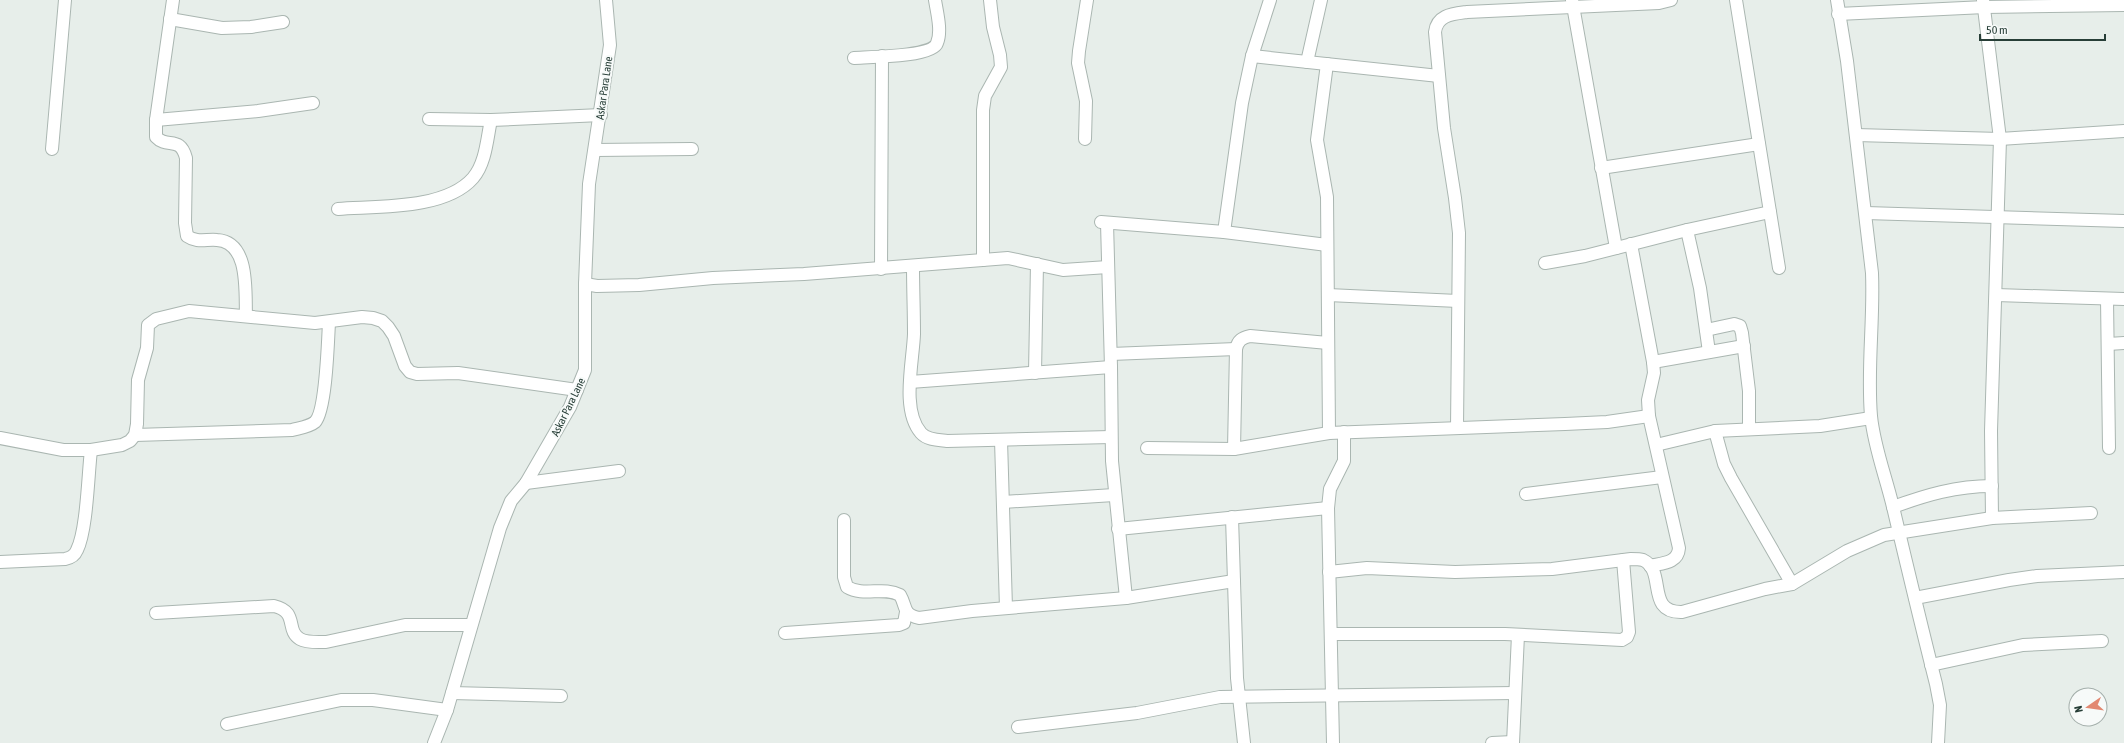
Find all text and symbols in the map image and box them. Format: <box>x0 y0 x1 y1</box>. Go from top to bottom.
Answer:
scale bar <box>1980 16 2105 42</box>
text: 50 m <box>1986 23 2008 37</box>
street label: Askar Para Lane <box>594 56 614 120</box>
street label: Askar Para Lane <box>549 376 587 438</box>
north arrow <box>2068 687 2108 727</box>
text: N <box>2072 705 2085 714</box>

